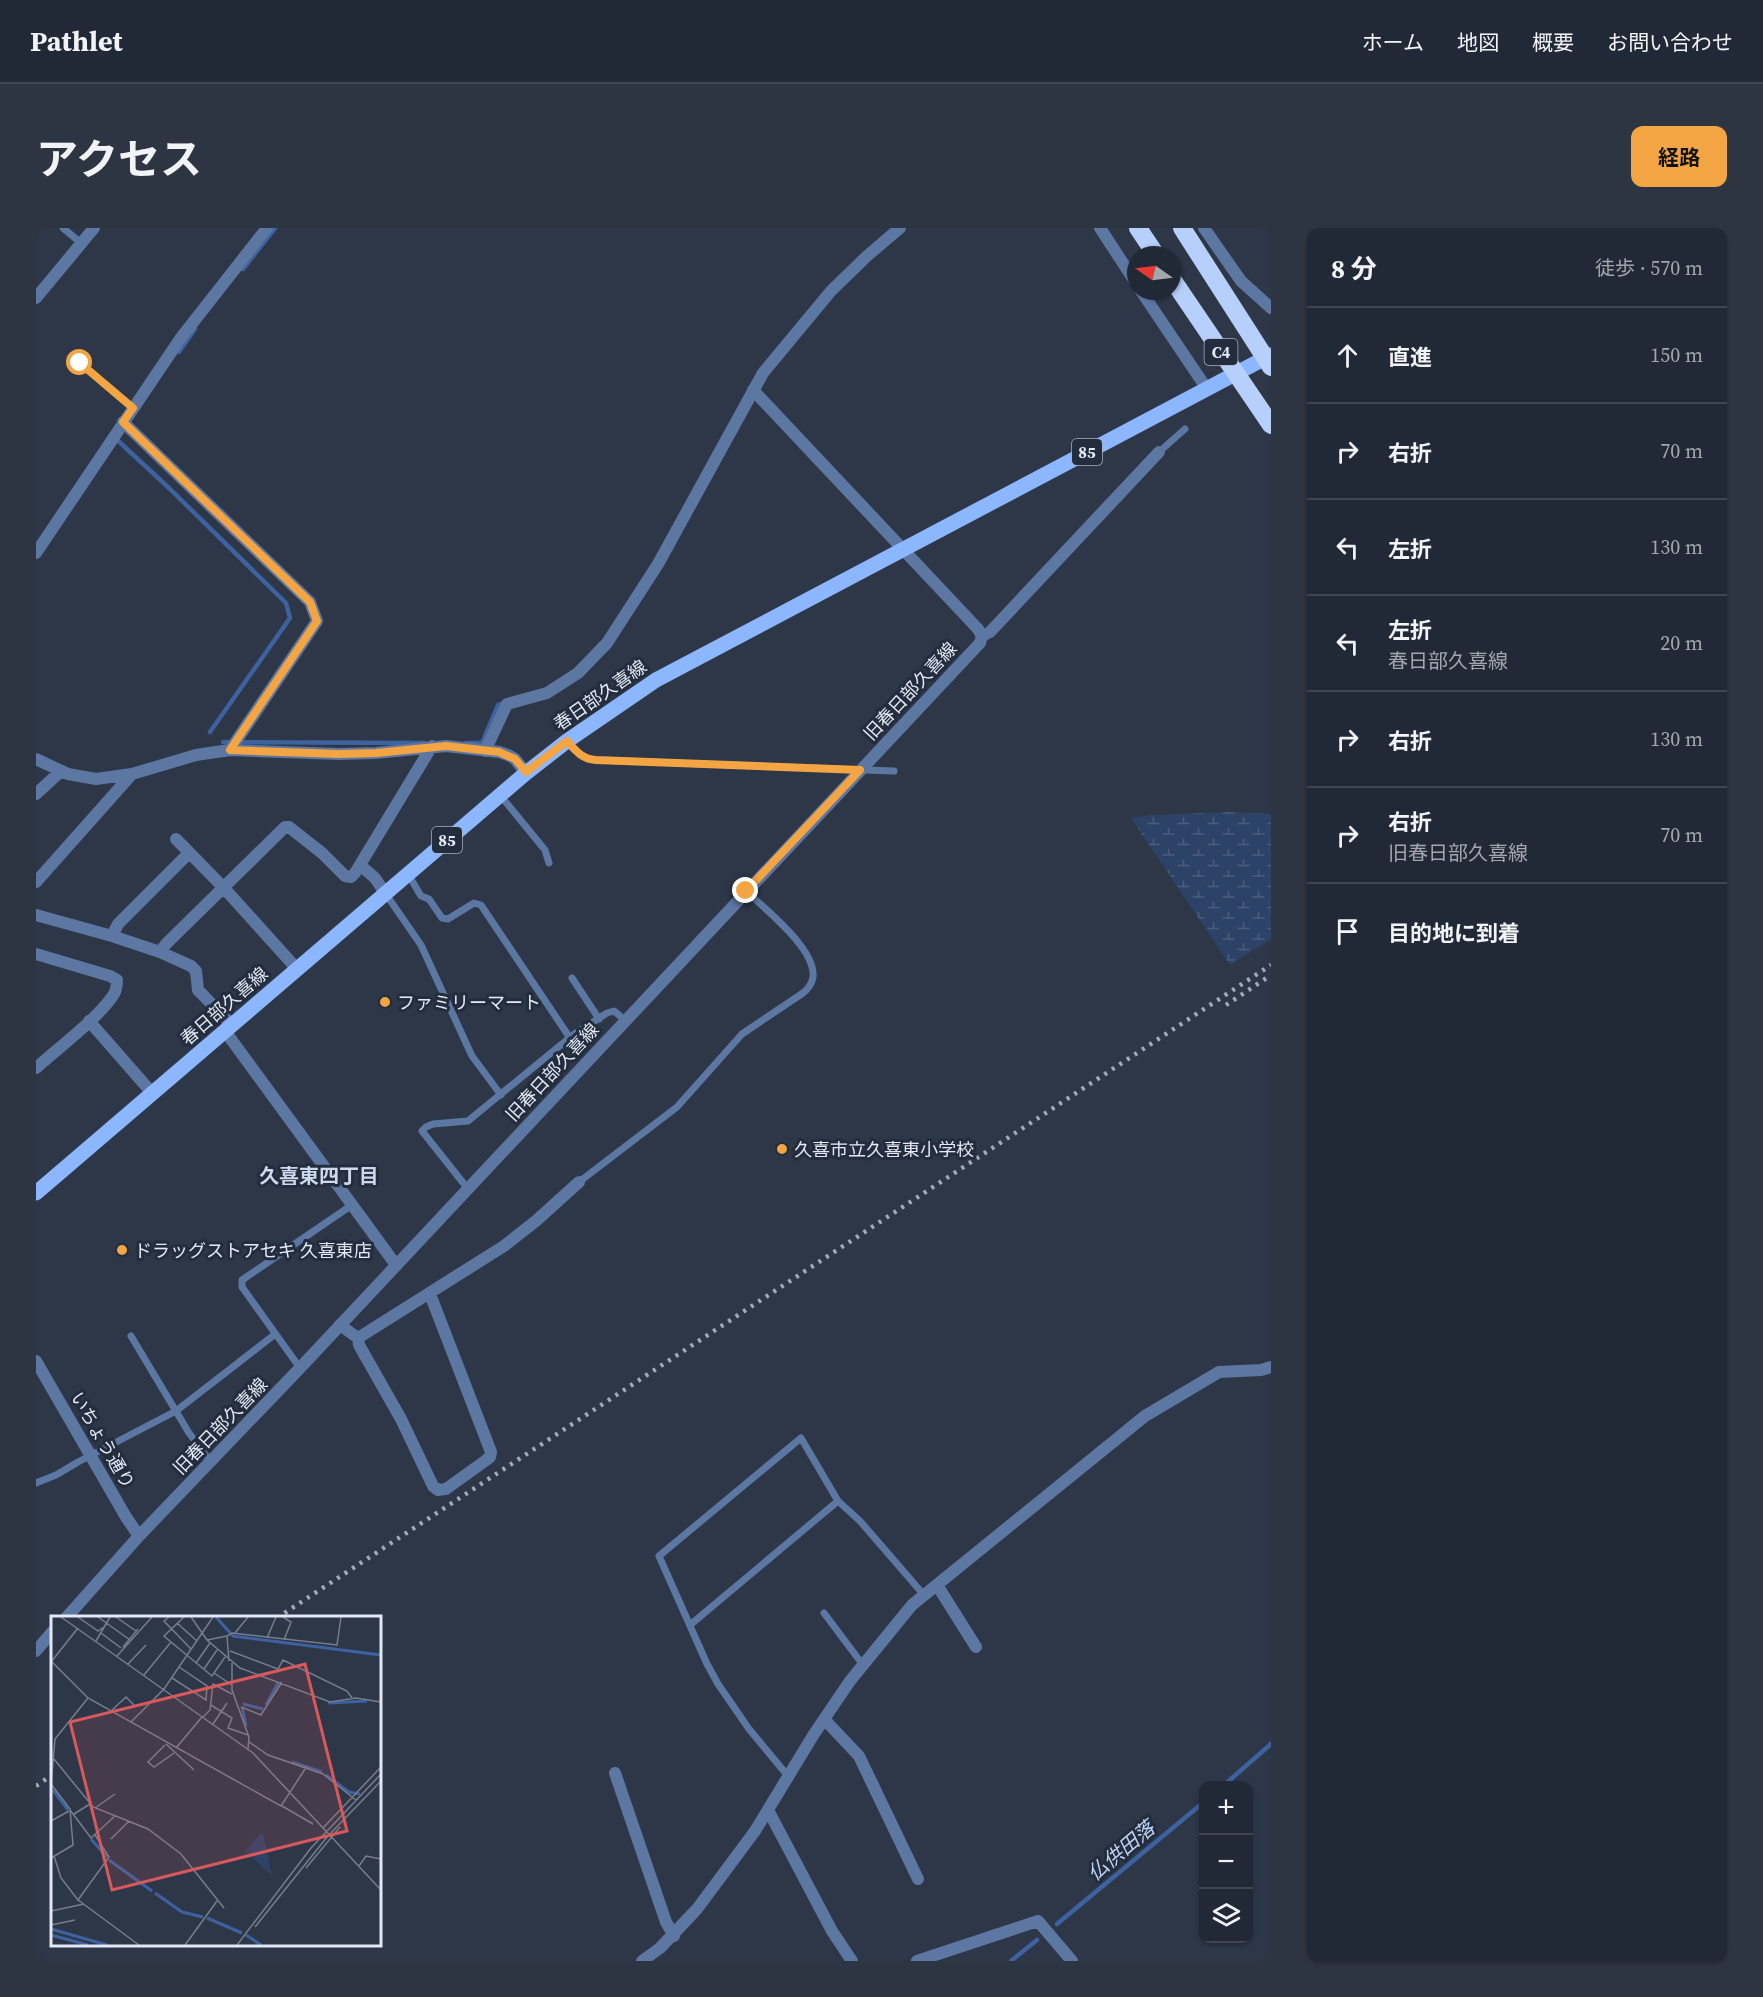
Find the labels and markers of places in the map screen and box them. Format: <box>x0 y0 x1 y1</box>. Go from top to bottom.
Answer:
place label: ファミリーマート <box>397 990 541 1015</box>
marker: ファミリーマート <box>378 995 392 1009</box>
place label: 久喜市立久喜東小学校 <box>794 1137 974 1162</box>
marker: 久喜市立久喜東小学校 <box>775 1142 789 1156</box>
place label: ドラッグストアセキ 久喜東店 <box>134 1238 372 1263</box>
marker: ドラッグストアセキ 久喜東店 <box>115 1243 129 1257</box>

